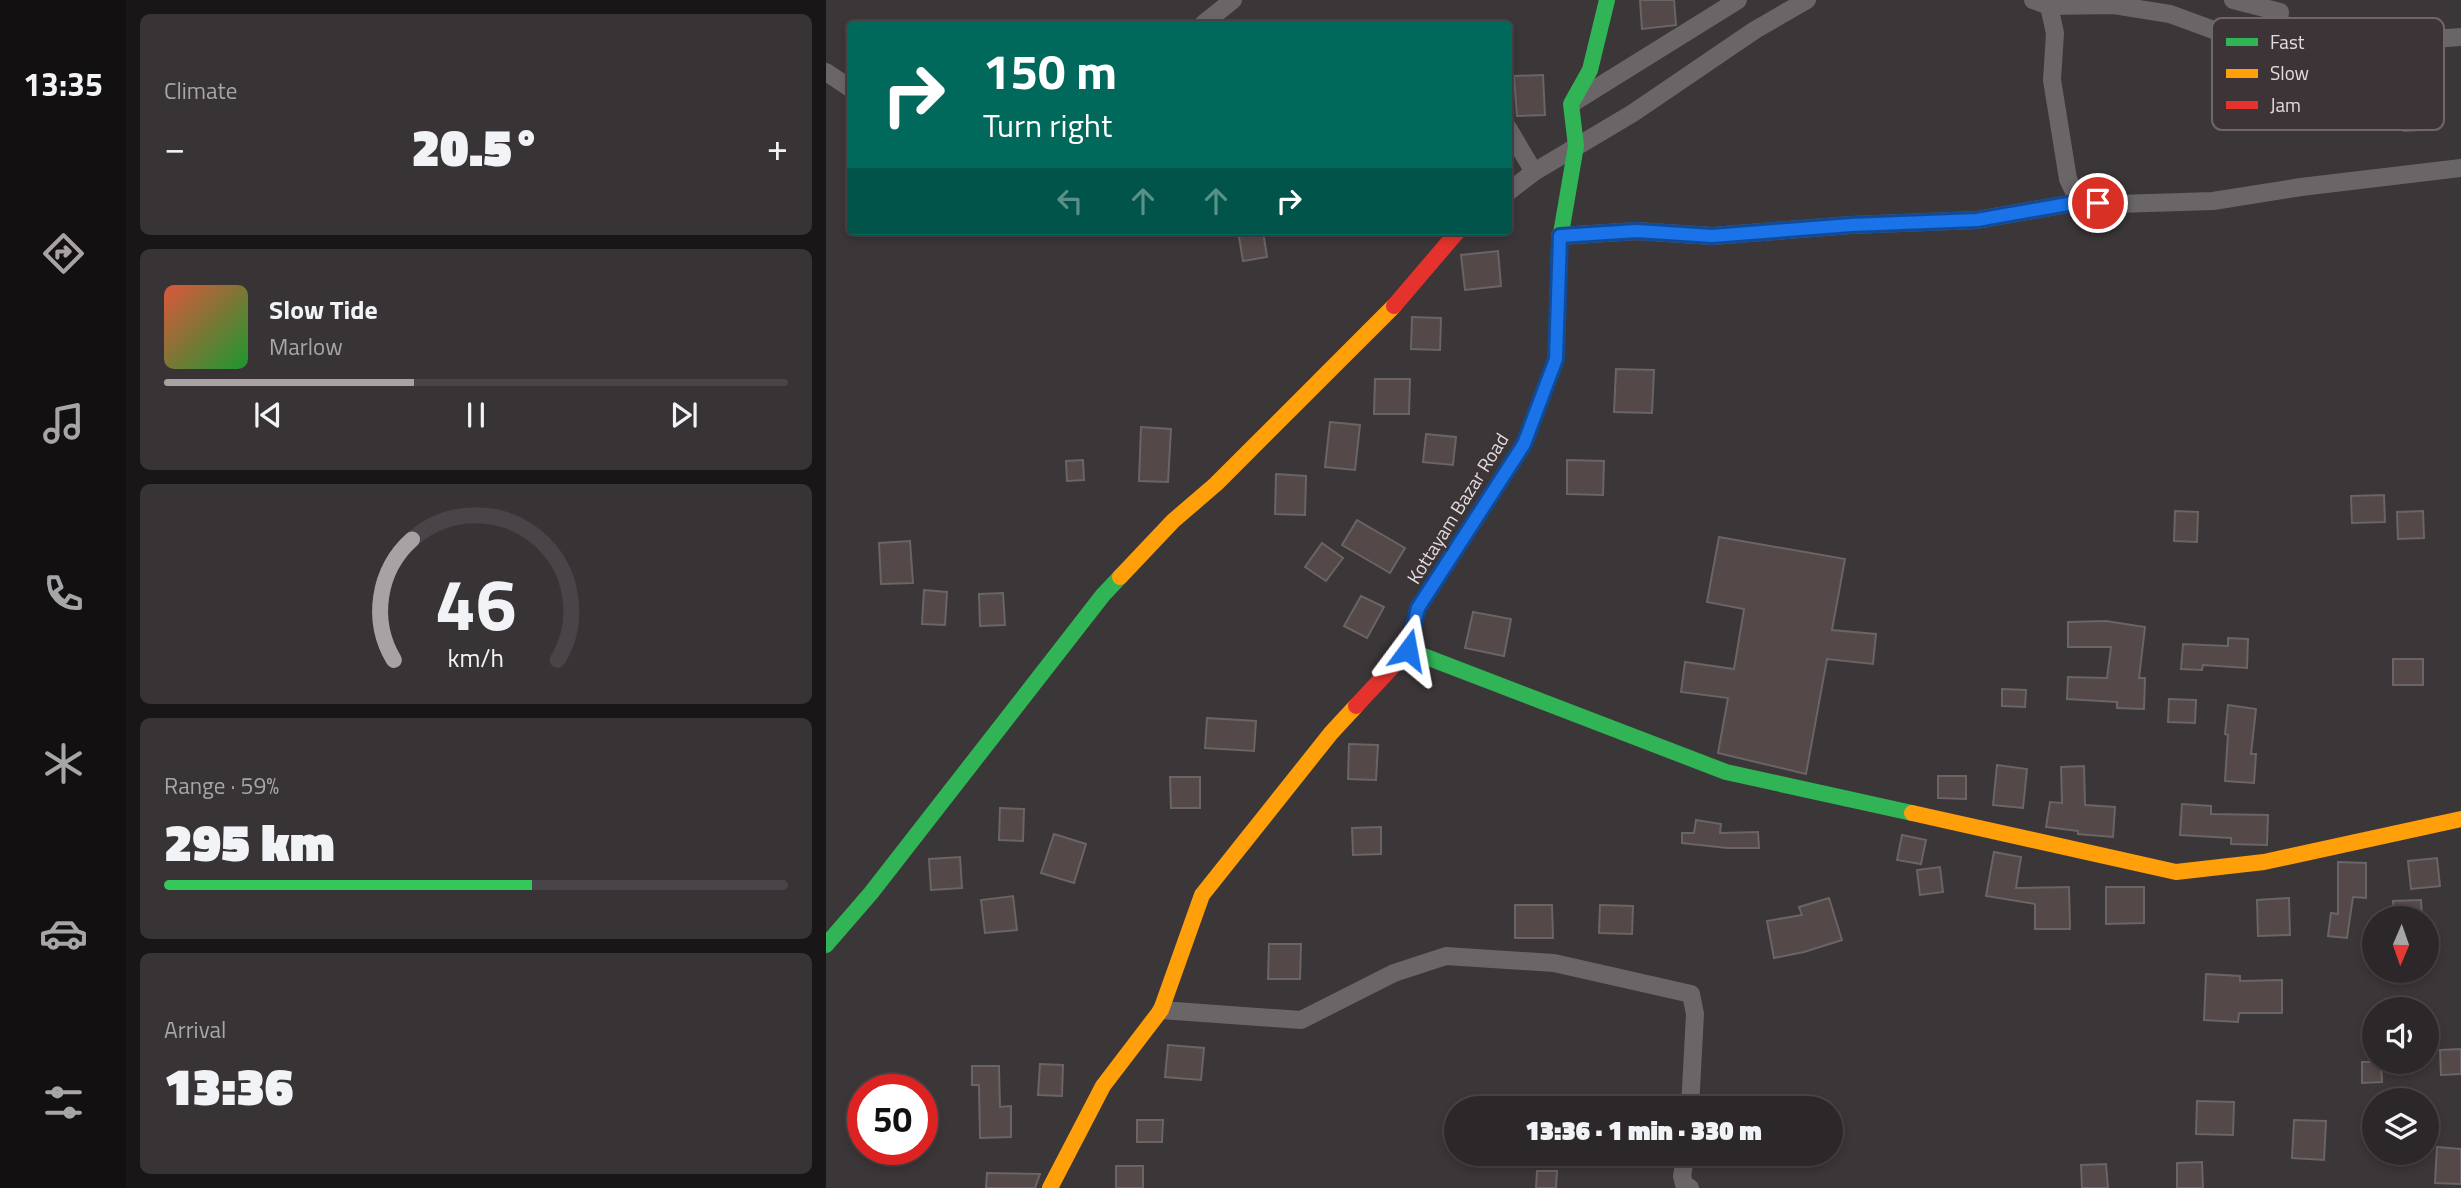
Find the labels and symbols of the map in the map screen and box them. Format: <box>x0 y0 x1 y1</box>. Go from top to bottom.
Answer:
legend <box>2212 18 2444 130</box>
text: Fast <box>2270 27 2305 56</box>
text: Slow <box>2270 58 2309 87</box>
text: Jam <box>2270 90 2301 119</box>
pin <box>2068 173 2128 233</box>
street label: Kottayam Bazar Road <box>1399 427 1515 589</box>
position arrow <box>1371 613 1445 687</box>
north arrow <box>2362 906 2440 984</box>
speed limit sign: 50 <box>847 1074 938 1165</box>

